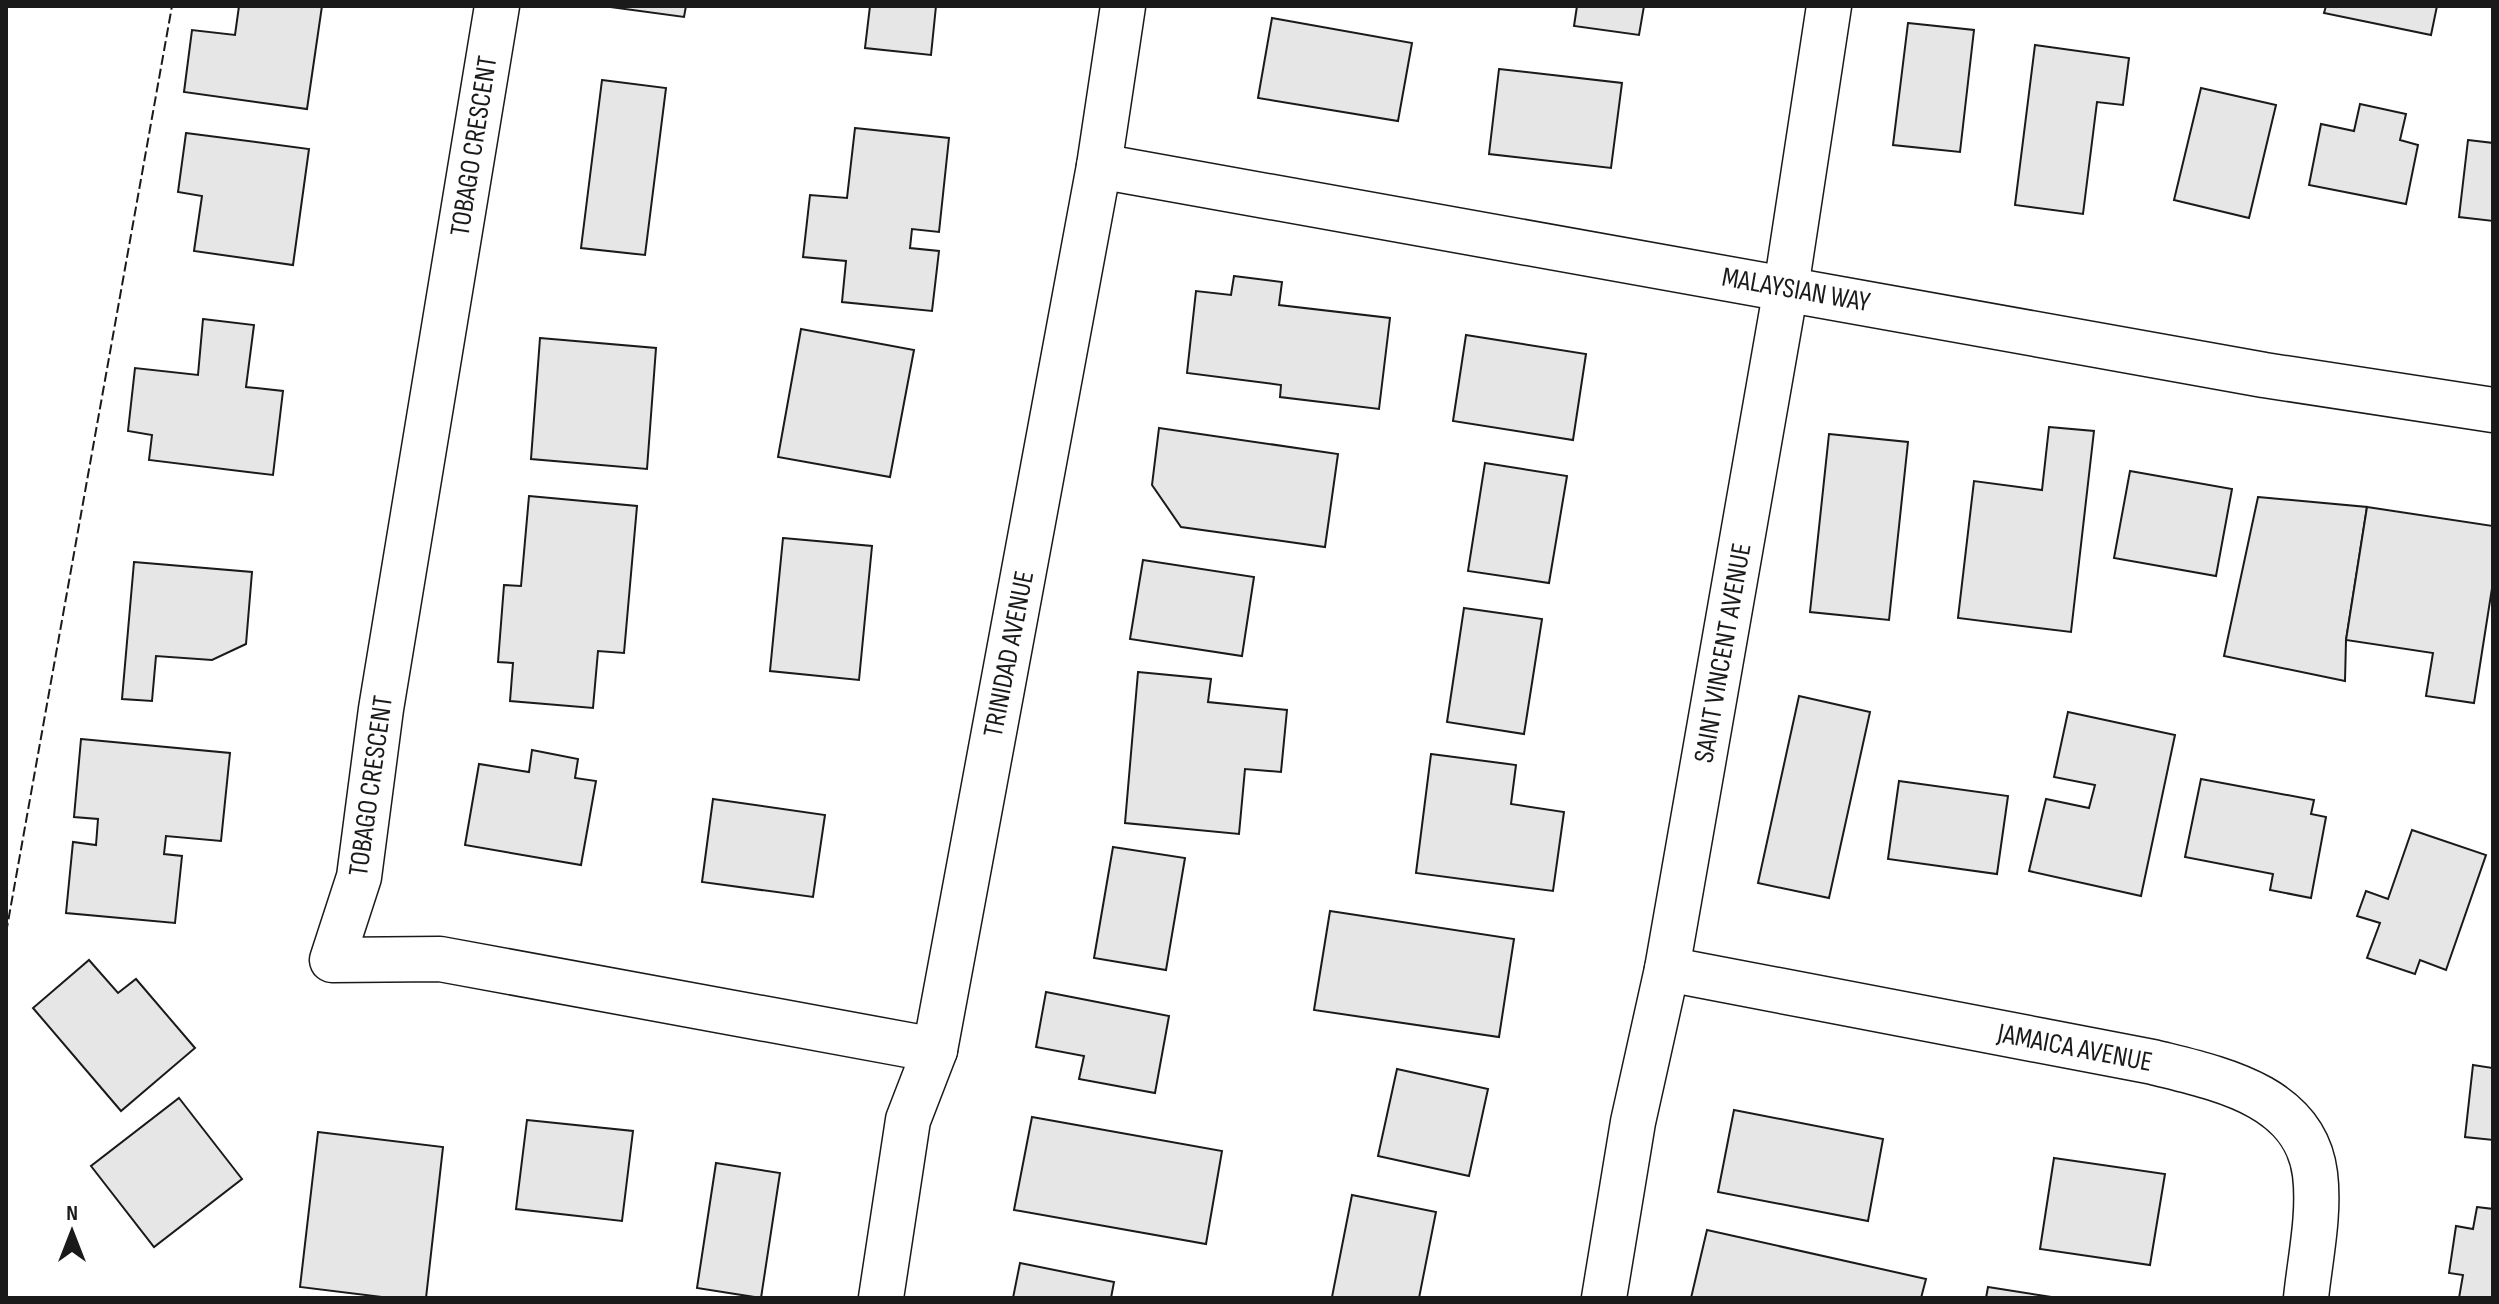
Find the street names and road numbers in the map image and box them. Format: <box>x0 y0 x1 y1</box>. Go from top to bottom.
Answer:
street label: TOBAGO CRESCENT <box>443 54 505 238</box>
street label: MALAYSIAN WAY <box>1719 261 1873 319</box>
street label: SAINT VINCENT AVENUE <box>1687 541 1759 765</box>
street label: TRINIDAD AVENUE <box>977 568 1041 740</box>
street label: TOBAGO CRESCENT <box>342 694 400 878</box>
street label: JAMAICA AVENUE <box>1994 1017 2155 1079</box>

